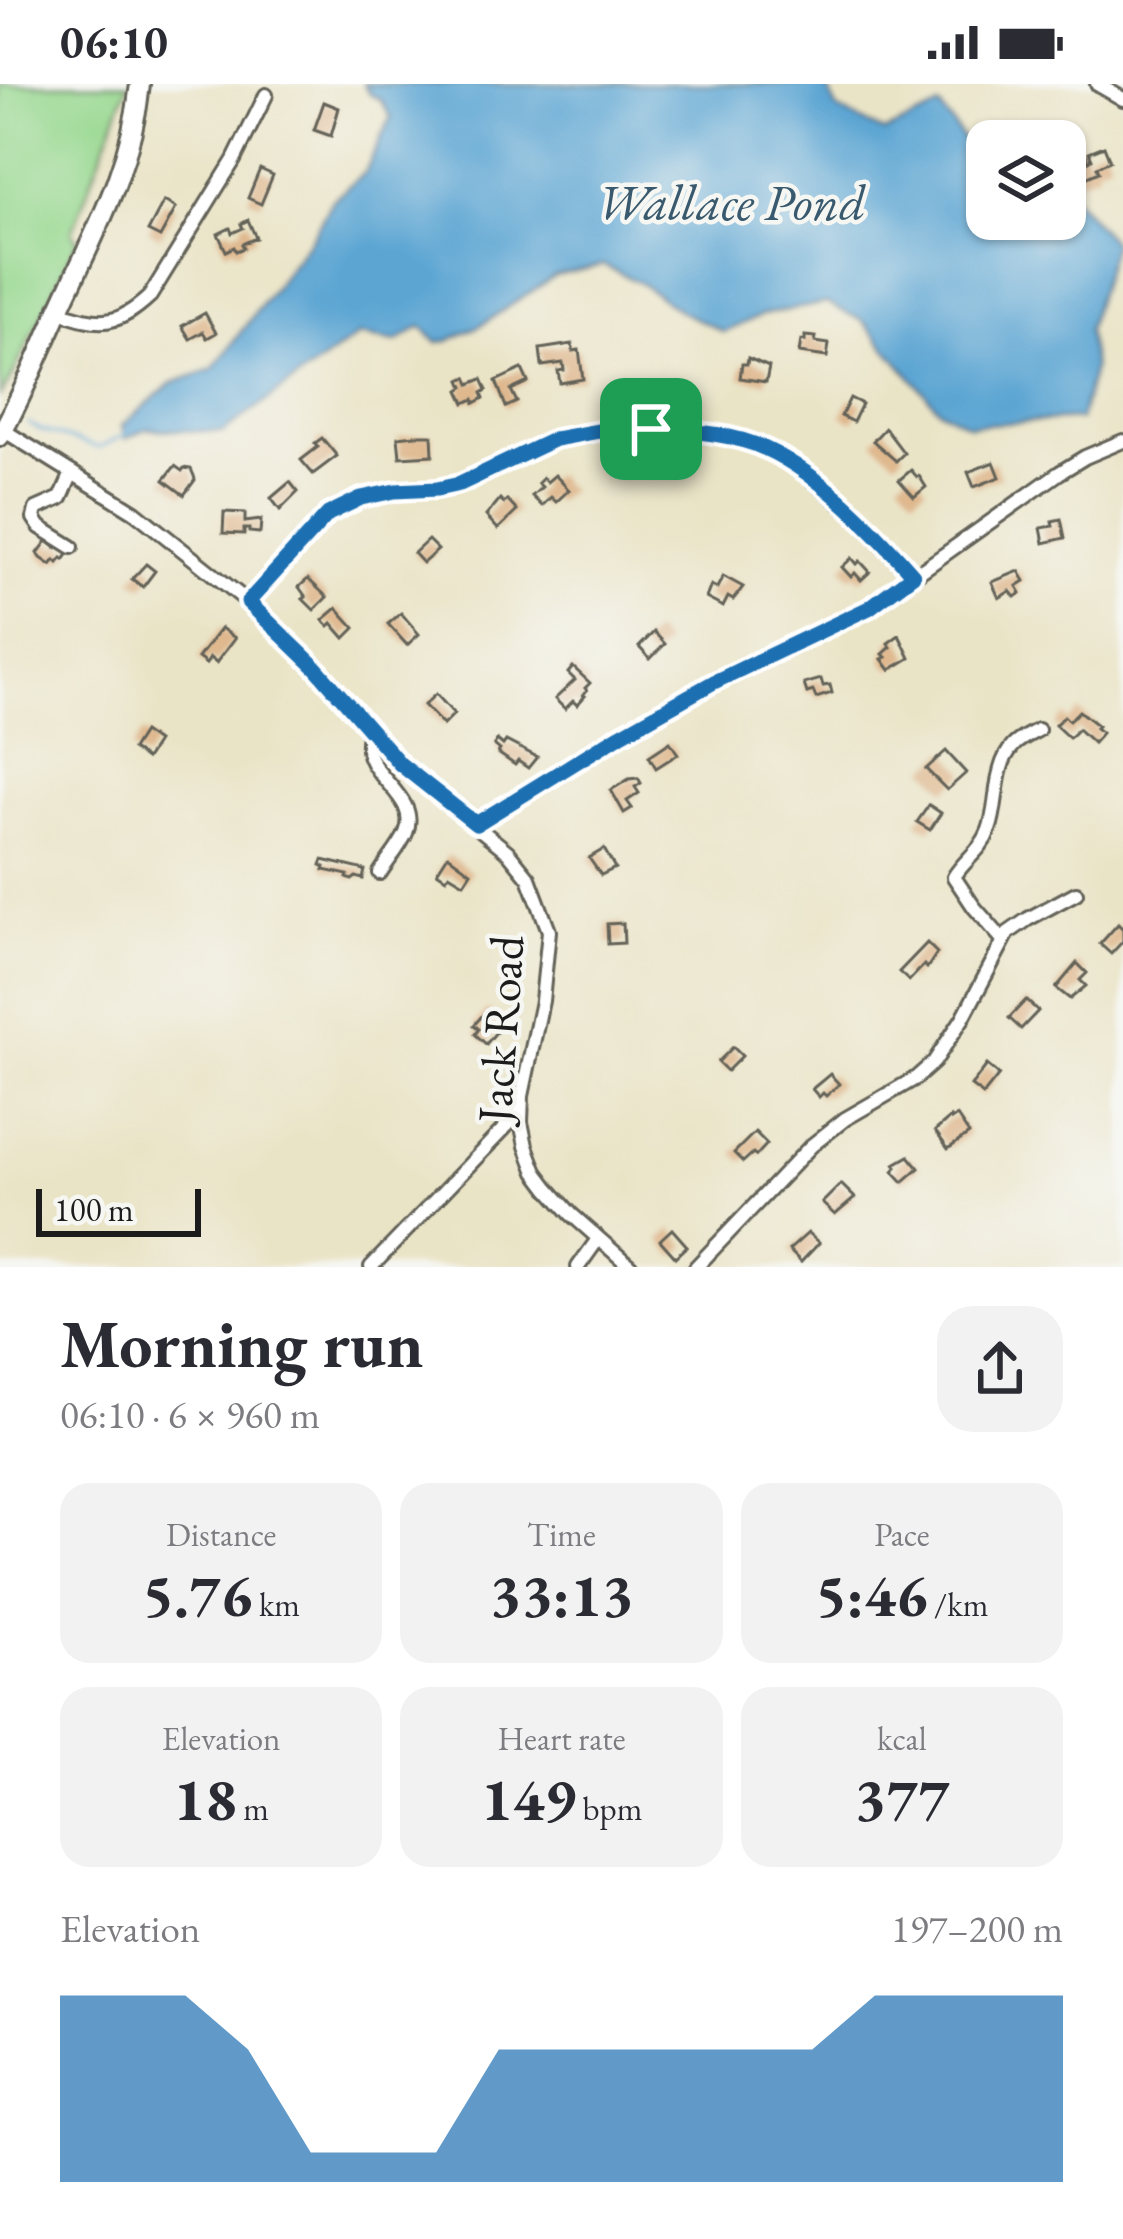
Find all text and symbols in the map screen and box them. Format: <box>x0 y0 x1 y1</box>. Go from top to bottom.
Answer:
text: 06:10 <box>60 13 168 71</box>
map controls <box>966 120 1086 240</box>
button: layers <box>966 120 1086 240</box>
water label: Wallace Pond <box>597 169 866 235</box>
pin <box>600 378 702 480</box>
icon: arrive <box>618 396 684 462</box>
street label: Jack Road <box>462 933 538 1129</box>
scale bar <box>36 1183 201 1236</box>
text: 100 m <box>54 1188 134 1231</box>
text: Morning run <box>60 1301 424 1387</box>
button: share <box>937 1306 1063 1432</box>
text: 06:10 · 6 × 960 m <box>60 1389 320 1440</box>
text: Distance <box>166 1513 276 1556</box>
text: Time <box>527 1513 596 1556</box>
text: Pace <box>874 1513 930 1556</box>
text: 5.76 <box>142 1556 252 1634</box>
text: 33:13 <box>490 1556 633 1634</box>
text: 5:46 <box>815 1556 927 1634</box>
text: km <box>252 1583 300 1626</box>
text: /km <box>927 1583 988 1626</box>
text: Elevation <box>162 1717 281 1760</box>
text: Heart rate <box>497 1717 626 1760</box>
text: kcal <box>877 1717 927 1760</box>
text: 18 <box>173 1760 237 1838</box>
text: 149 <box>481 1760 576 1838</box>
text: 377 <box>854 1760 949 1838</box>
text: m <box>237 1787 269 1830</box>
text: bpm <box>576 1787 642 1830</box>
text: Elevation <box>60 1903 200 1954</box>
text: 197–200 m <box>891 1903 1063 1954</box>

